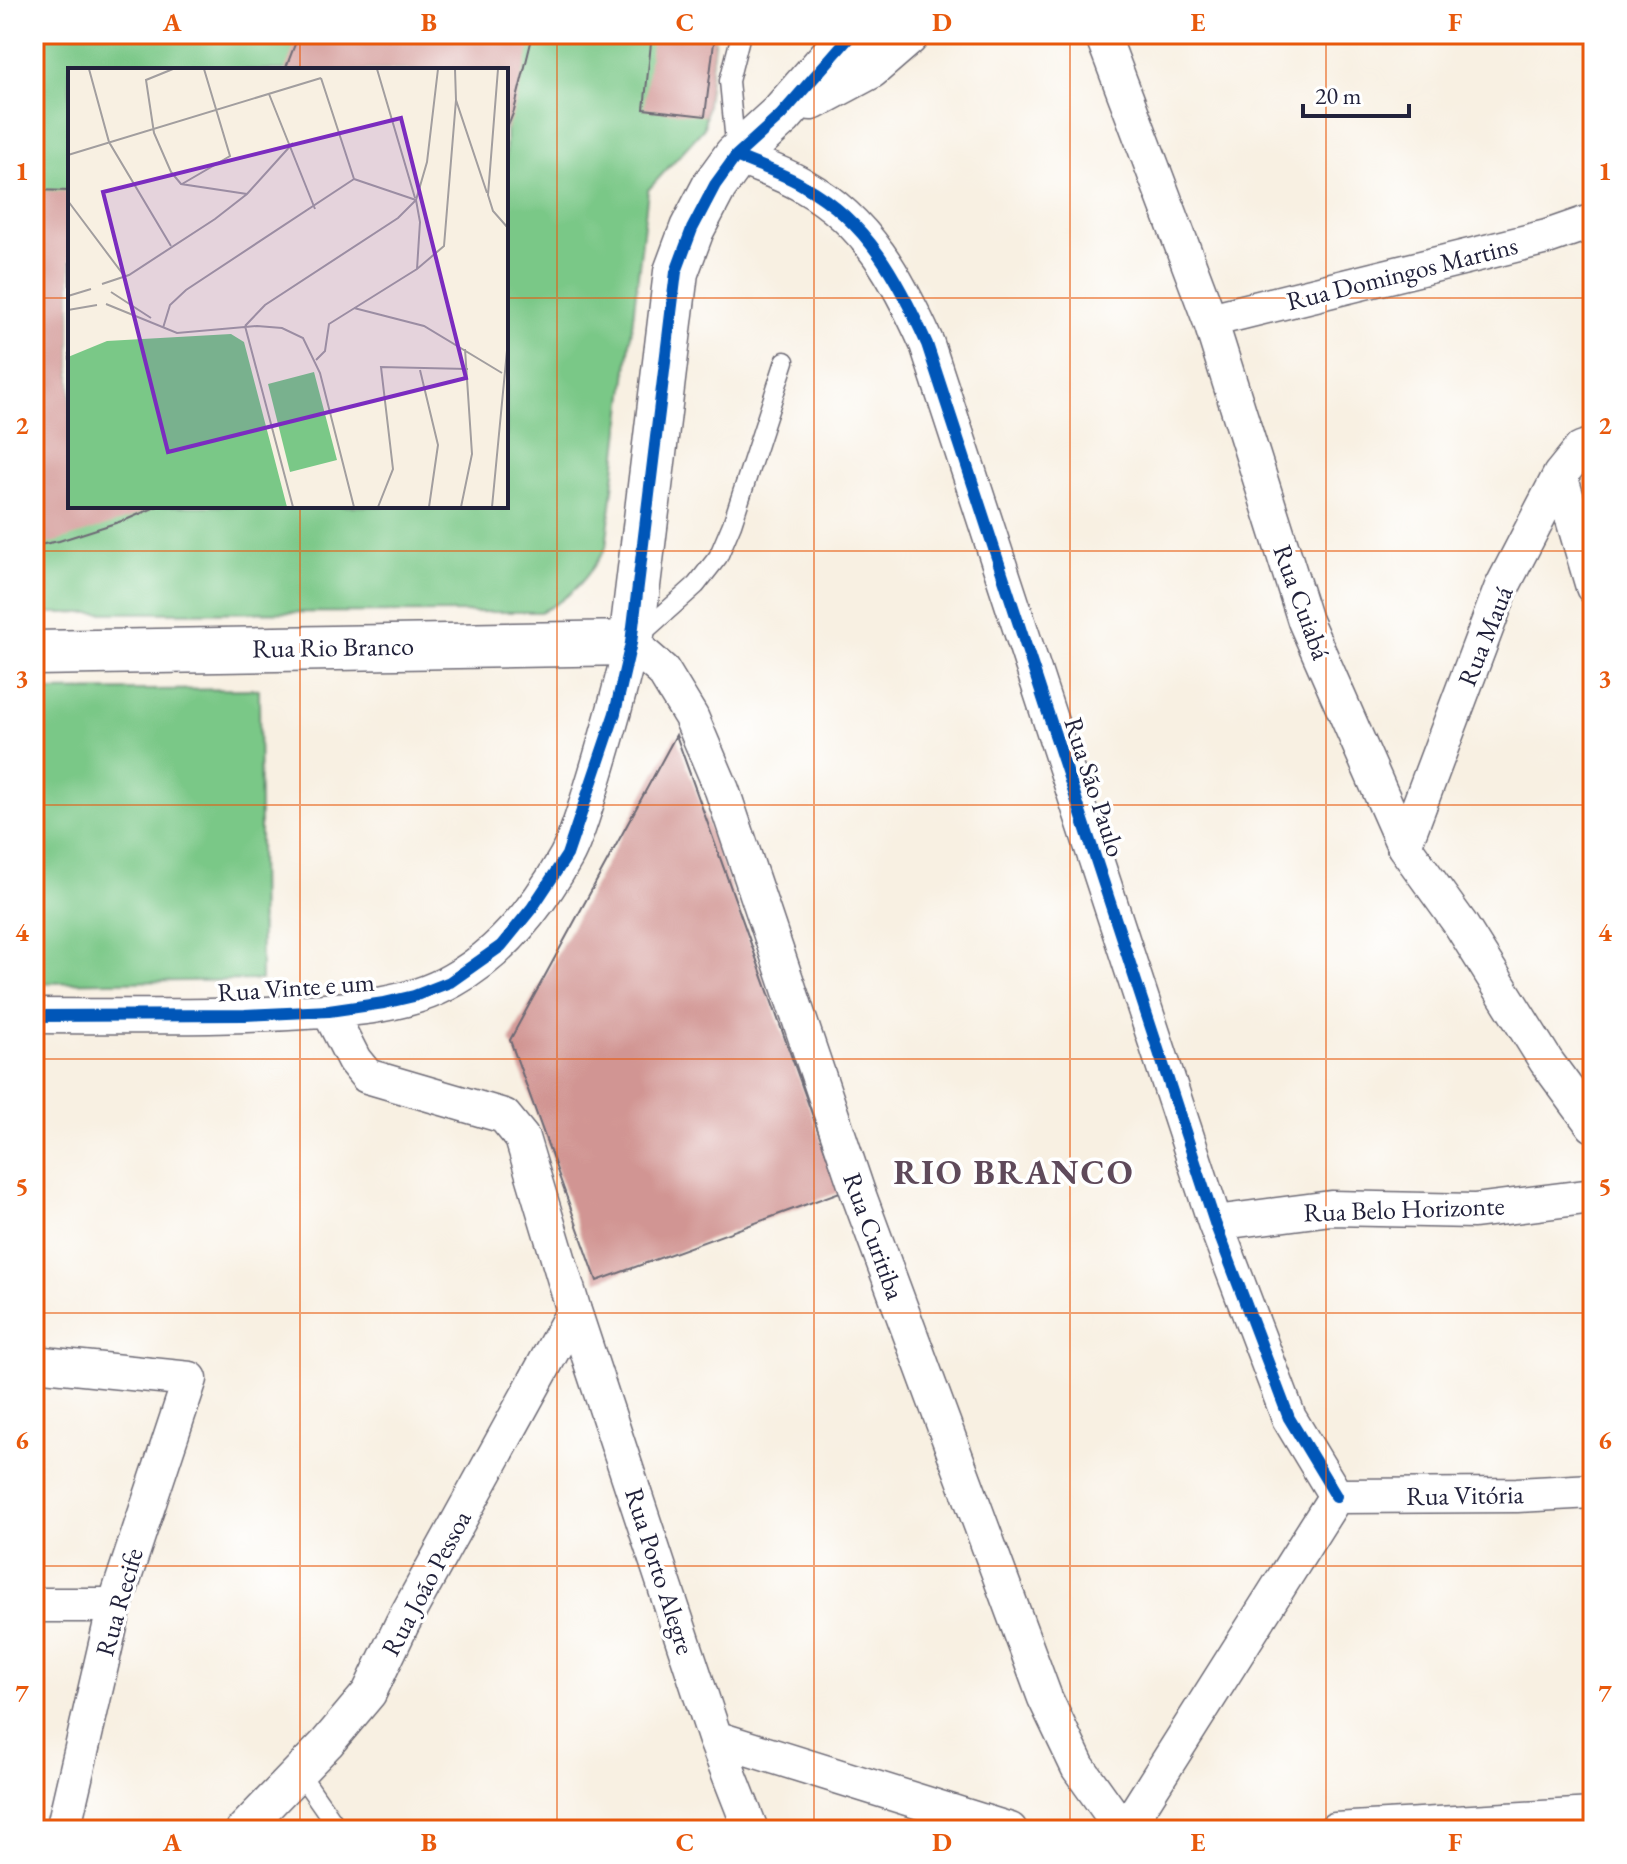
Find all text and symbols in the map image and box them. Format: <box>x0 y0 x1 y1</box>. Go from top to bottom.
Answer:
text: A <box>162 5 182 39</box>
text: B <box>421 5 437 39</box>
text: C <box>676 5 694 39</box>
text: D <box>932 5 952 39</box>
text: E <box>1191 5 1206 39</box>
text: F <box>1448 5 1462 39</box>
inset map <box>68 68 508 508</box>
scale bar <box>1303 68 1409 118</box>
text: 20 m <box>1315 80 1362 111</box>
text: 1 <box>15 154 29 188</box>
text: 1 <box>1598 154 1612 188</box>
street label: Rua Domingos Martins <box>1283 228 1521 318</box>
text: 2 <box>15 408 29 442</box>
text: 2 <box>1598 408 1612 442</box>
street label: Rua Cuiabá <box>1266 540 1339 665</box>
street label: Rua Mauá <box>1450 580 1521 691</box>
street label: Rua Rio Branco <box>252 629 414 665</box>
text: 3 <box>15 661 29 695</box>
text: 3 <box>1598 661 1612 695</box>
street label: Rua São Paulo <box>1056 713 1134 861</box>
text: 4 <box>15 915 29 949</box>
text: 4 <box>1598 915 1612 949</box>
street label: Rua Vinte e um <box>216 965 376 1009</box>
district label: RIO BRANCO <box>894 1150 1135 1194</box>
street label: Rua Curitiba <box>835 1168 913 1305</box>
text: 5 <box>15 1169 29 1203</box>
text: 5 <box>1598 1169 1612 1203</box>
street label: Rua Belo Horizonte <box>1303 1188 1505 1230</box>
text: 6 <box>15 1423 29 1457</box>
text: 6 <box>1598 1423 1612 1457</box>
street label: Rua Vitória <box>1406 1477 1525 1513</box>
street label: Rua Porto Alegre <box>617 1483 703 1659</box>
street label: Rua João Pessoa <box>373 1504 479 1662</box>
street label: Rua Recife <box>87 1544 151 1660</box>
text: 7 <box>15 1676 29 1710</box>
text: 7 <box>1598 1676 1612 1710</box>
text: A <box>162 1825 182 1859</box>
text: B <box>421 1825 437 1859</box>
text: C <box>676 1825 694 1859</box>
text: D <box>932 1825 952 1859</box>
text: E <box>1191 1825 1206 1859</box>
text: F <box>1448 1825 1462 1859</box>

